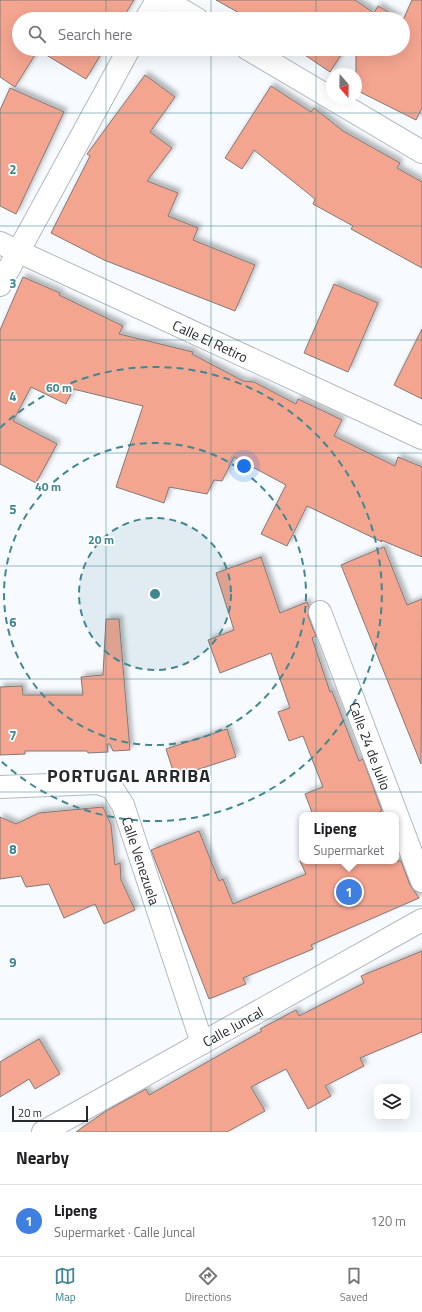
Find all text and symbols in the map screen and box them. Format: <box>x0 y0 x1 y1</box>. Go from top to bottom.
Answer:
search box <box>12 12 410 56</box>
icon: search <box>26 23 48 45</box>
text: Search here <box>58 23 132 46</box>
north arrow <box>326 68 362 104</box>
text: 2 <box>9 159 17 179</box>
text: 3 <box>9 273 17 293</box>
street label: Calle El Retiro <box>169 314 252 367</box>
text: 60 m <box>46 378 72 397</box>
text: 4 <box>9 386 17 406</box>
your location <box>234 456 254 476</box>
text: 40 m <box>35 477 61 496</box>
text: 5 <box>9 499 17 519</box>
text: 20 m <box>88 530 114 549</box>
centre of rings <box>148 587 162 601</box>
text: 6 <box>9 612 17 632</box>
street label: Calle 24 de Julio <box>344 699 397 793</box>
text: 7 <box>9 725 17 745</box>
district label: PORTUGAL ARRIBA <box>47 762 211 789</box>
popup <box>299 812 399 864</box>
street label: Calle Venezuela <box>117 814 166 908</box>
text: Lipeng <box>314 817 357 840</box>
text: 8 <box>9 839 17 859</box>
text: Supermarket <box>314 840 384 860</box>
pin: 1 <box>336 877 362 907</box>
text: 9 <box>9 952 17 972</box>
street label: Calle Juncal <box>198 1001 267 1051</box>
map controls <box>374 1084 410 1120</box>
button: layers <box>374 1084 410 1120</box>
scale bar <box>12 1104 88 1123</box>
text: 20 m <box>18 1105 42 1121</box>
text: Nearby <box>16 1145 69 1171</box>
text: Lipeng <box>54 1199 97 1222</box>
text: 1 <box>25 1211 33 1231</box>
text: 120 m <box>370 1211 406 1231</box>
text: Supermarket · Calle Juncal <box>54 1222 195 1242</box>
tab: Map <box>54 1265 76 1305</box>
tab: Directions <box>185 1265 231 1305</box>
tab: Saved <box>340 1265 368 1305</box>

